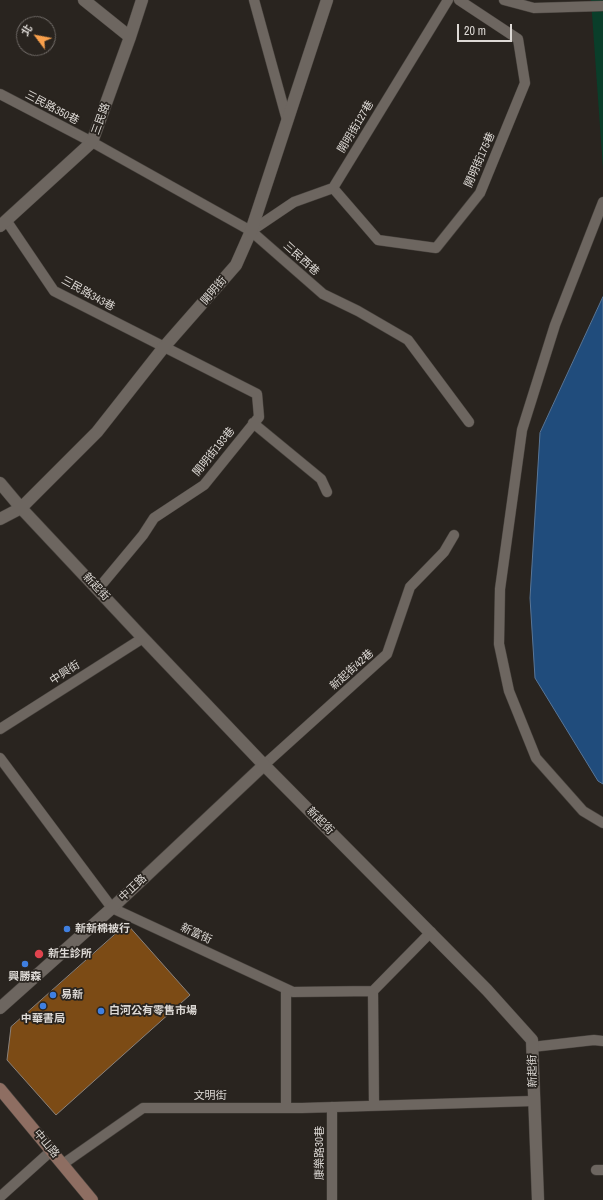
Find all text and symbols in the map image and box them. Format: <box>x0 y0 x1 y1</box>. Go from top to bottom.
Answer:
north arrow <box>16 16 56 56</box>
scale bar <box>459 16 514 42</box>
text: 北 <box>18 22 36 39</box>
text: 20 m <box>464 23 486 39</box>
street label: 三民路350巷 <box>23 88 81 128</box>
street label: 開明街127巷 <box>335 98 377 156</box>
street label: 三民路 <box>89 101 113 137</box>
street label: 開明街175巷 <box>462 130 498 190</box>
street label: 三民西巷 <box>280 239 322 279</box>
street label: 三民路343巷 <box>59 274 117 314</box>
street label: 開明街 <box>198 274 230 308</box>
street label: 開明街193巷 <box>190 425 238 479</box>
street label: 新起街 <box>80 570 112 604</box>
street label: 新起街42巷 <box>328 647 376 693</box>
street label: 中興街 <box>48 658 82 688</box>
street label: 新起街 <box>304 805 336 837</box>
street label: 中正路 <box>116 872 150 904</box>
street label: 新富街 <box>178 921 214 947</box>
place label: 新新棉被行 <box>75 922 130 936</box>
marker: 新新棉被行 <box>62 924 72 934</box>
place label: 新生診所 <box>48 947 92 961</box>
marker: 新生診所 <box>33 948 45 960</box>
marker: 興勝森 <box>20 959 30 969</box>
place label: 興勝森 <box>9 970 41 984</box>
place label: 易新 <box>61 988 83 1002</box>
marker: 易新 <box>48 990 58 1000</box>
marker: 中華書局 <box>38 1001 48 1011</box>
place label: 白河公有零售市場 <box>109 1004 197 1018</box>
marker: 白河公有零售市場 <box>96 1006 106 1016</box>
place label: 中華書局 <box>21 1012 65 1026</box>
street label: 新起街 <box>526 1054 540 1088</box>
street label: 文明街 <box>194 1089 226 1103</box>
street label: 康樂路30巷 <box>313 1126 327 1180</box>
street label: 中山路 <box>30 1127 62 1161</box>

